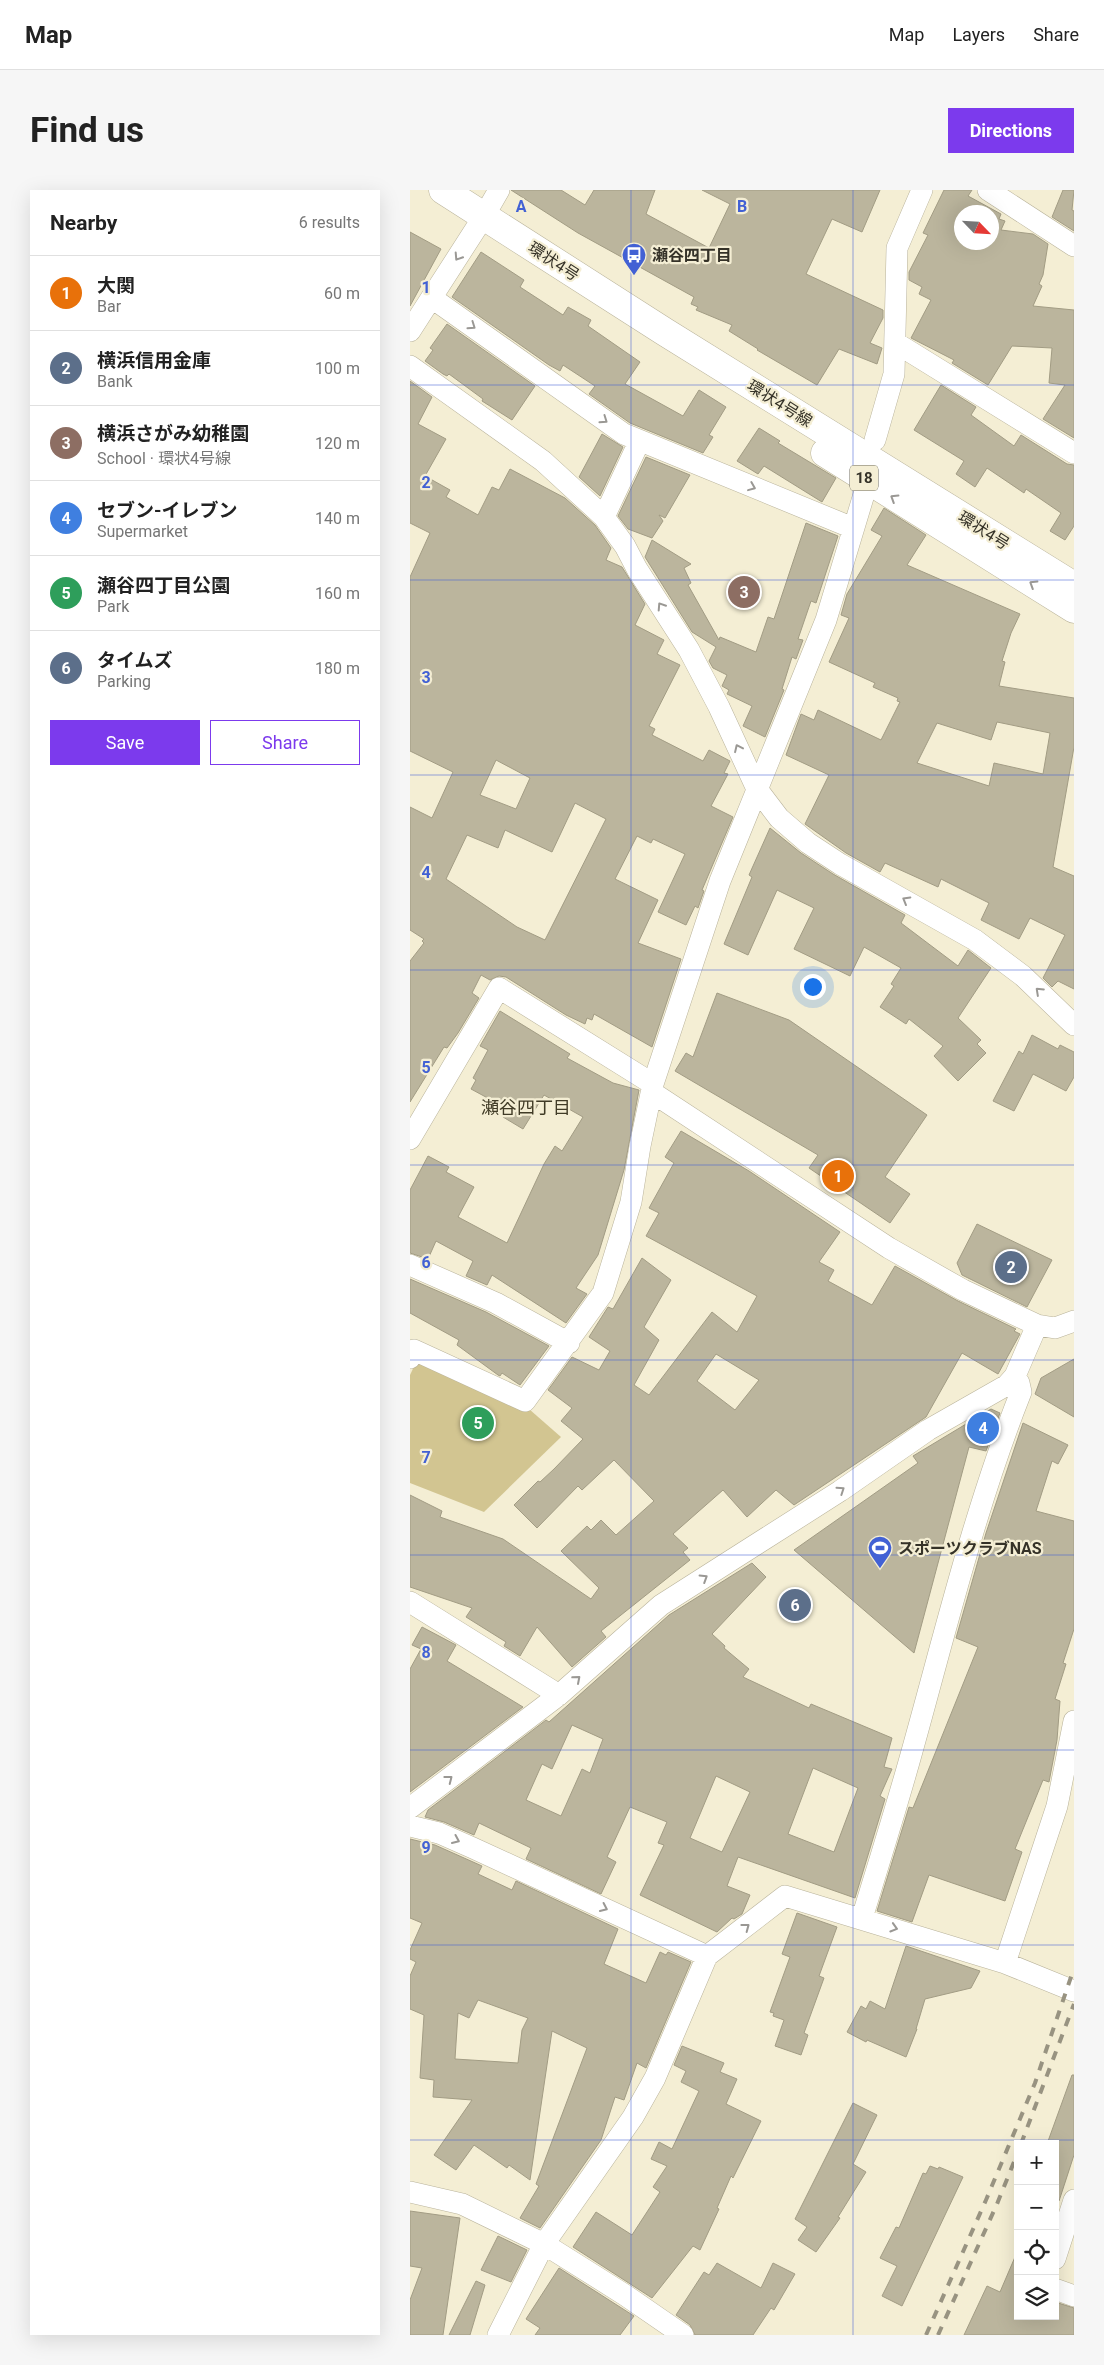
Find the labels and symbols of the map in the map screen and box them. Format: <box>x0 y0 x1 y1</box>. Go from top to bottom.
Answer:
text: A <box>516 197 527 216</box>
text: B <box>737 197 747 216</box>
north arrow <box>954 205 999 250</box>
street label: 環状4号 <box>525 238 583 285</box>
bus stop icon: 瀬谷四丁目 <box>621 242 647 276</box>
place label: 瀬谷四丁目 <box>652 246 732 265</box>
one-way arrow <box>455 252 464 261</box>
text: 1 <box>421 278 431 297</box>
one-way arrow <box>466 320 476 329</box>
street label: 環状4号線 <box>744 376 816 431</box>
one-way arrow <box>599 414 608 423</box>
road number: 18 <box>850 466 878 490</box>
text: 2 <box>421 473 431 492</box>
one-way arrow <box>747 481 756 491</box>
one-way arrow <box>891 495 900 504</box>
street label: 環状4号 <box>955 507 1013 554</box>
pin: 3 <box>728 573 760 611</box>
one-way arrow <box>1029 580 1038 590</box>
one-way arrow <box>657 602 667 611</box>
text: 3 <box>421 668 431 687</box>
one-way arrow <box>734 744 745 753</box>
text: 4 <box>421 863 431 882</box>
one-way arrow <box>902 896 911 906</box>
your location <box>800 974 826 1000</box>
one-way arrow <box>1036 988 1045 997</box>
text: 5 <box>421 1058 431 1077</box>
district label: 瀬谷四丁目 <box>481 1097 571 1118</box>
pin: 1 <box>822 1157 854 1195</box>
pin: 2 <box>995 1248 1027 1286</box>
text: 6 <box>421 1253 431 1272</box>
pin: 5 <box>462 1404 494 1442</box>
pin: 4 <box>967 1409 999 1447</box>
text: 7 <box>421 1448 431 1467</box>
one-way arrow <box>835 1487 845 1496</box>
sports icon: スポーツクラブNAS <box>867 1535 893 1569</box>
place label: スポーツクラブNAS <box>898 1539 1042 1558</box>
one-way arrow <box>698 1574 707 1584</box>
pin: 6 <box>779 1586 811 1624</box>
text: 8 <box>421 1643 431 1662</box>
one-way arrow <box>572 1675 581 1684</box>
one-way arrow <box>443 1776 453 1785</box>
one-way arrow <box>451 1834 460 1845</box>
text: 9 <box>421 1838 431 1857</box>
one-way arrow <box>599 1902 608 1913</box>
one-way arrow <box>889 1923 897 1933</box>
one-way arrow <box>740 1924 749 1932</box>

